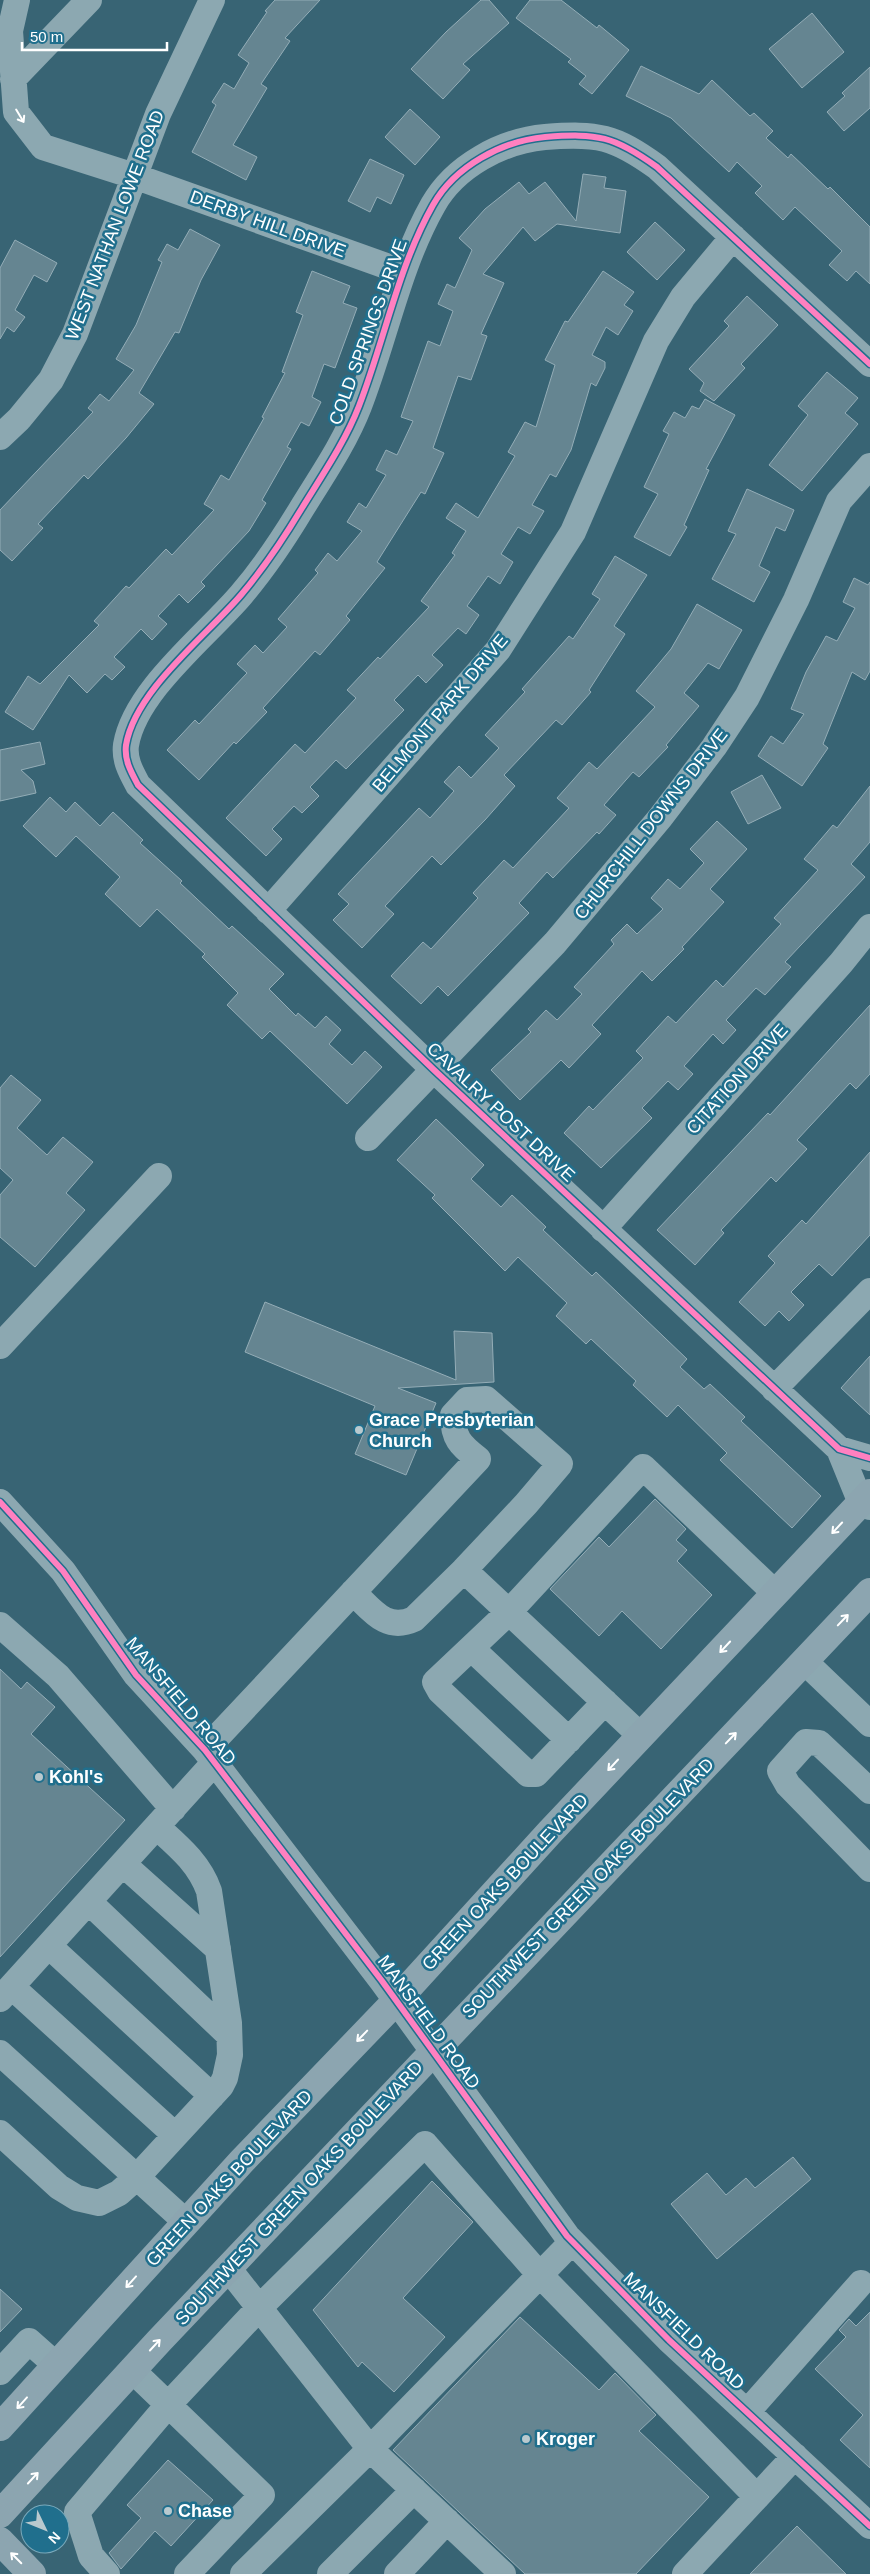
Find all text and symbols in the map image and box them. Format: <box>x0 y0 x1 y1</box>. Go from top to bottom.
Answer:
scale bar <box>22 20 168 52</box>
text: 50 m <box>30 28 63 45</box>
street label: WEST NATHAN LOWE ROAD <box>62 107 168 343</box>
one-way arrow <box>15 109 26 123</box>
street label: DERBY HILL DRIVE <box>187 187 349 261</box>
street label: COLD SPRINGS DRIVE <box>325 236 411 428</box>
street label: BELMONT PARK DRIVE <box>368 630 512 796</box>
street label: CHURCHILL DOWNS DRIVE <box>570 725 732 923</box>
street label: CITATION DRIVE <box>682 1020 792 1138</box>
street label: CAVALRY POST DRIVE <box>423 1038 579 1186</box>
place label: Grace Presbyterian Church <box>369 1410 534 1451</box>
marker: Grace Presbyterian Church <box>353 1424 365 1436</box>
one-way arrow <box>831 1522 843 1535</box>
one-way arrow <box>837 1614 849 1626</box>
street label: MANSFIELD ROAD <box>122 1633 240 1769</box>
one-way arrow <box>719 1640 731 1653</box>
one-way arrow <box>725 1731 737 1744</box>
street label: SOUTHWEST GREEN OAKS BOULEVARD <box>458 1754 718 2022</box>
one-way arrow <box>607 1758 619 1771</box>
place label: Kohl's <box>49 1767 103 1787</box>
marker: Kohl's <box>33 1771 45 1783</box>
street label: GREEN OAKS BOULEVARD <box>418 1790 592 1974</box>
street label: MANSFIELD ROAD <box>374 1951 484 2093</box>
one-way arrow <box>356 2030 368 2043</box>
street label: SOUTHWEST GREEN OAKS BOULEVARD <box>171 2057 427 2329</box>
street label: GREEN OAKS BOULEVARD <box>142 2086 316 2270</box>
street label: MANSFIELD ROAD <box>619 2268 749 2394</box>
one-way arrow <box>125 2276 137 2289</box>
one-way arrow <box>149 2339 161 2352</box>
one-way arrow <box>16 2396 28 2409</box>
place label: Kroger <box>536 2429 595 2449</box>
marker: Kroger <box>520 2433 532 2445</box>
one-way arrow <box>27 2472 39 2484</box>
place label: Chase <box>178 2501 232 2521</box>
north arrow <box>20 2504 70 2554</box>
marker: Chase <box>162 2505 174 2517</box>
text: N <box>45 2529 64 2547</box>
one-way arrow <box>10 2551 22 2564</box>

